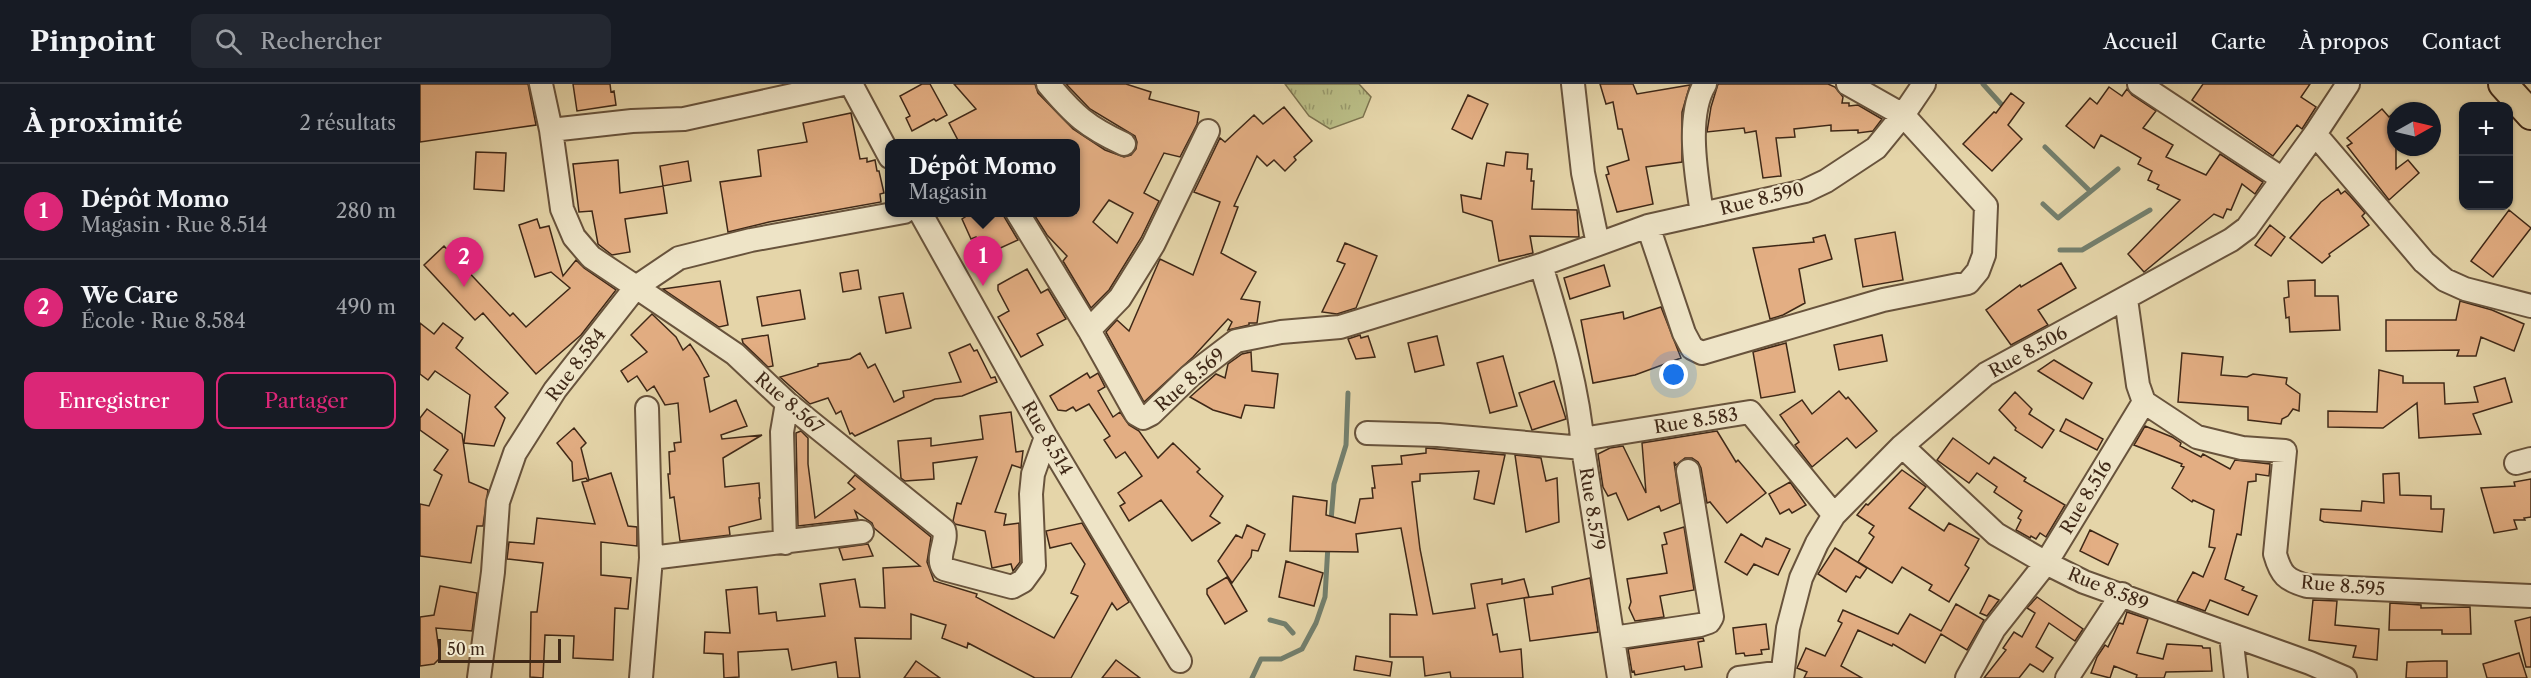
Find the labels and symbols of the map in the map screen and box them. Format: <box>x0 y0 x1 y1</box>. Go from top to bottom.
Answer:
north arrow <box>2387 102 2441 156</box>
street label: Rue 8.590 <box>1718 178 1806 220</box>
pin: 1 <box>964 236 1002 286</box>
pin: 2 <box>444 238 483 287</box>
street label: Rue 8.506 <box>1985 321 2071 383</box>
street label: Rue 8.584 <box>542 324 610 406</box>
street label: Rue 8.569 <box>1151 344 1229 416</box>
your location <box>1659 360 1688 389</box>
street label: Rue 8.567 <box>750 367 828 439</box>
street label: Rue 8.514 <box>1017 397 1077 479</box>
street label: Rue 8.583 <box>1652 403 1740 439</box>
street label: Rue 8.516 <box>2055 456 2117 538</box>
street label: Rue 8.579 <box>1575 466 1609 552</box>
street label: Rue 8.589 <box>2064 563 2152 615</box>
street label: Rue 8.595 <box>2300 571 2386 601</box>
scale bar <box>438 636 561 664</box>

